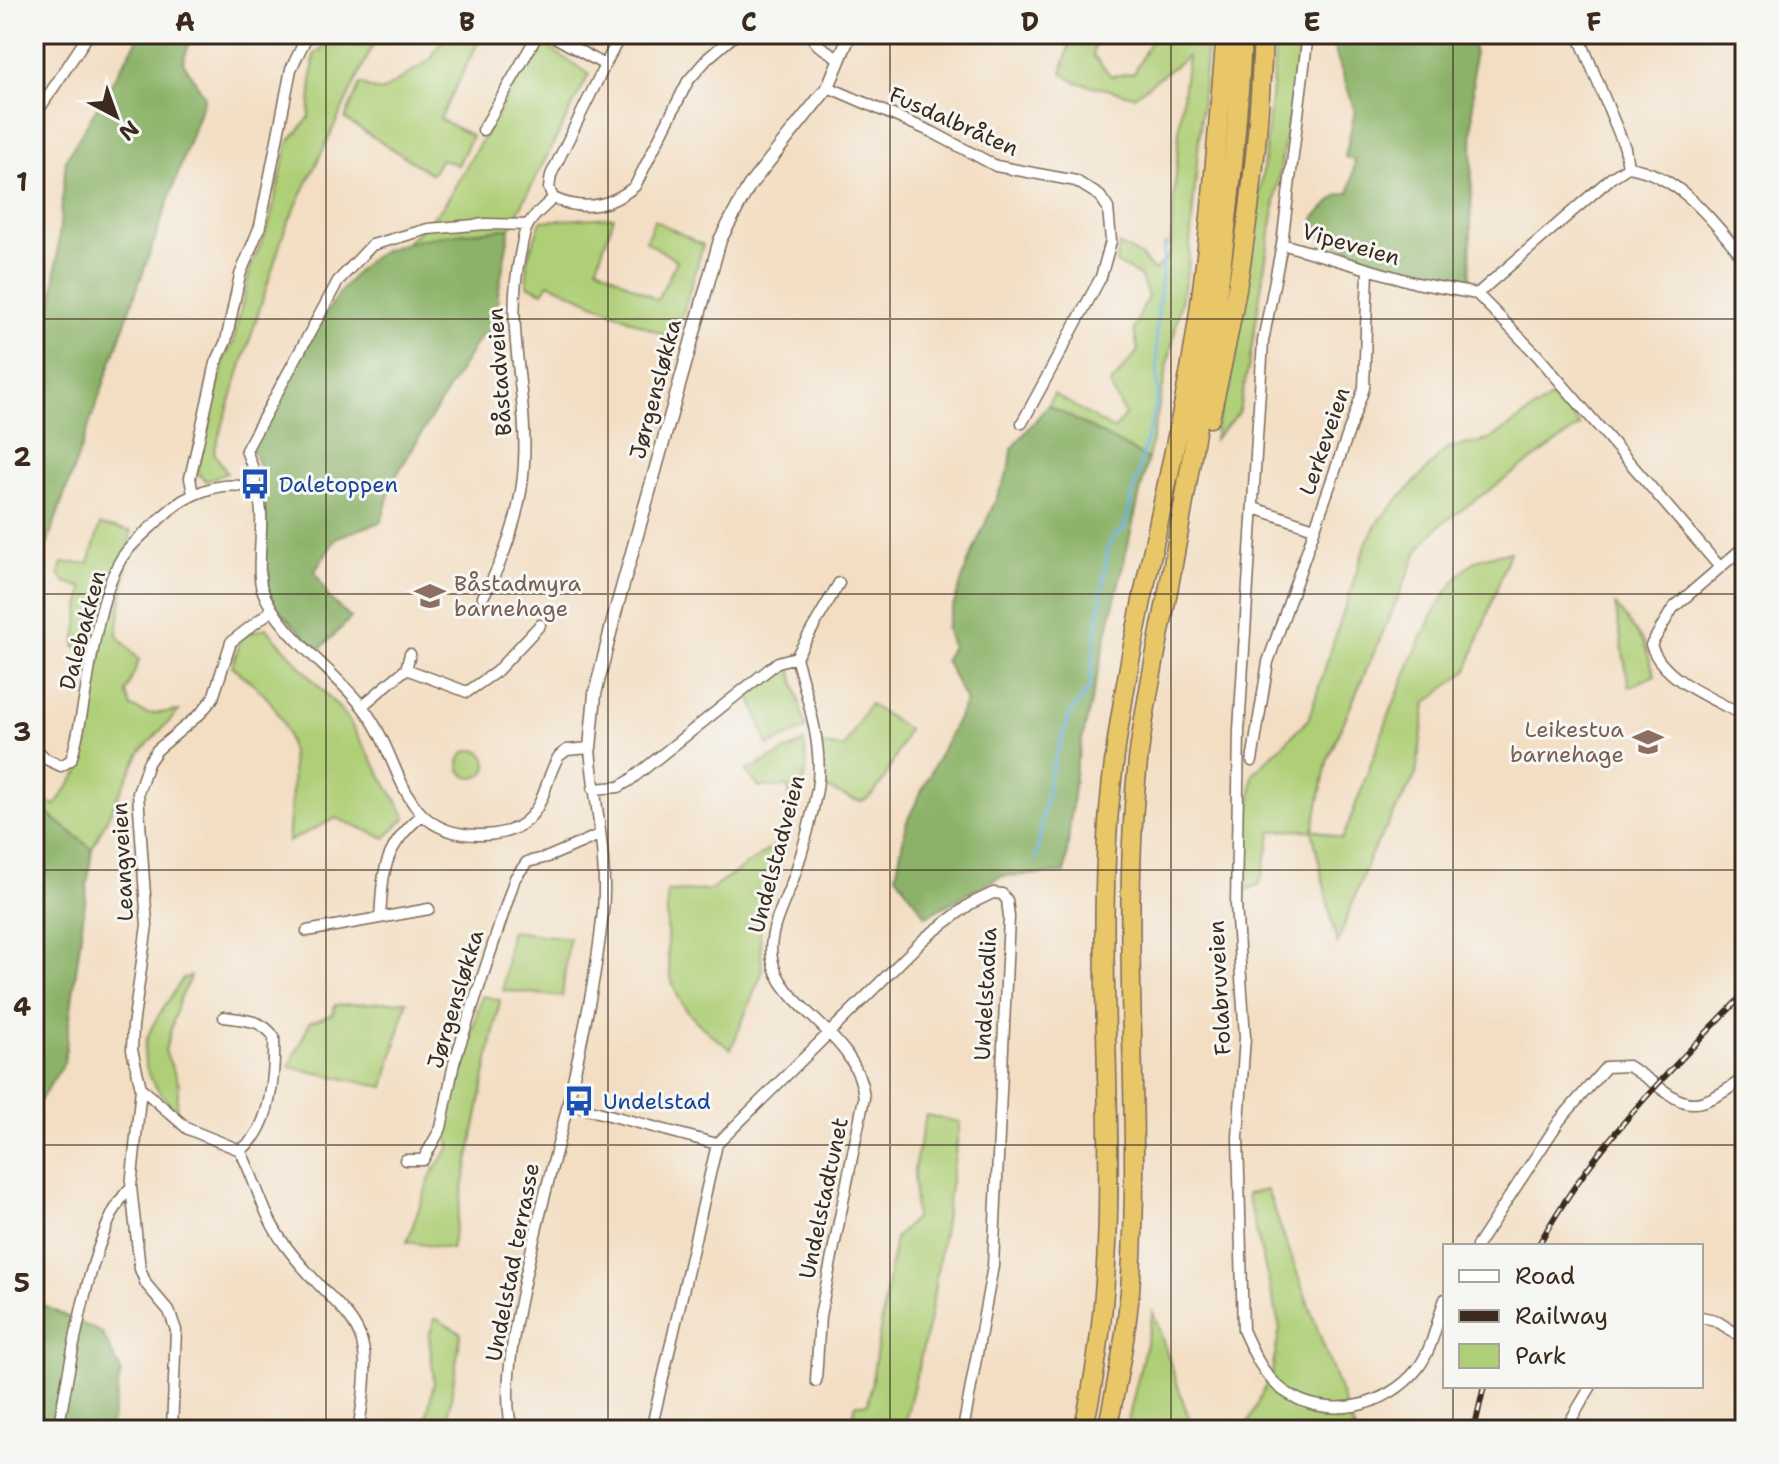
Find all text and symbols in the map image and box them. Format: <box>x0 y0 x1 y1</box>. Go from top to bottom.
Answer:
text: A <box>175 4 195 39</box>
text: B <box>459 4 475 39</box>
text: C <box>741 4 757 39</box>
text: D <box>1021 4 1039 39</box>
text: E <box>1303 4 1321 39</box>
text: F <box>1586 4 1602 39</box>
north arrow <box>76 76 156 156</box>
street label: Fusdalbråten <box>885 80 1023 163</box>
text: N <box>113 114 145 147</box>
text: 1 <box>16 164 28 199</box>
street label: Vipeveien <box>1298 217 1403 272</box>
street label: Båstadveien <box>481 307 518 437</box>
street label: Jørgensløkka <box>623 316 688 462</box>
street label: Lerkeveien <box>1292 383 1356 499</box>
text: 2 <box>13 439 31 474</box>
bus stop icon: Daletoppen <box>238 467 272 501</box>
place label: Daletoppen <box>279 470 398 499</box>
street label: Dalebakken <box>53 567 112 693</box>
place label: Båstadmyra barnehage <box>454 569 582 623</box>
school or university icon: Båstadmyra barnehage <box>413 579 447 613</box>
text: 3 <box>13 714 31 749</box>
place label: Leikestua barnehage <box>1510 715 1624 769</box>
school or university icon: Leikestua barnehage <box>1631 725 1665 759</box>
street label: Undelstadveien <box>741 772 812 936</box>
street label: Leangveien <box>105 802 140 922</box>
street label: Folabruveien <box>1201 920 1238 1056</box>
street label: Jørgensløkka <box>421 926 490 1072</box>
street label: Undelstadlia <box>968 926 1003 1061</box>
text: 4 <box>13 989 31 1024</box>
bus stop icon: Undelstad <box>562 1084 596 1118</box>
place label: Undelstad <box>603 1087 711 1116</box>
street label: Undelstadtunet <box>792 1115 855 1282</box>
street label: Undelstad terrasse <box>479 1160 546 1364</box>
legend <box>1443 1244 1703 1388</box>
text: Road <box>1515 1260 1575 1292</box>
text: 5 <box>14 1265 30 1300</box>
text: Railway <box>1515 1300 1608 1332</box>
text: Park <box>1515 1340 1567 1372</box>

